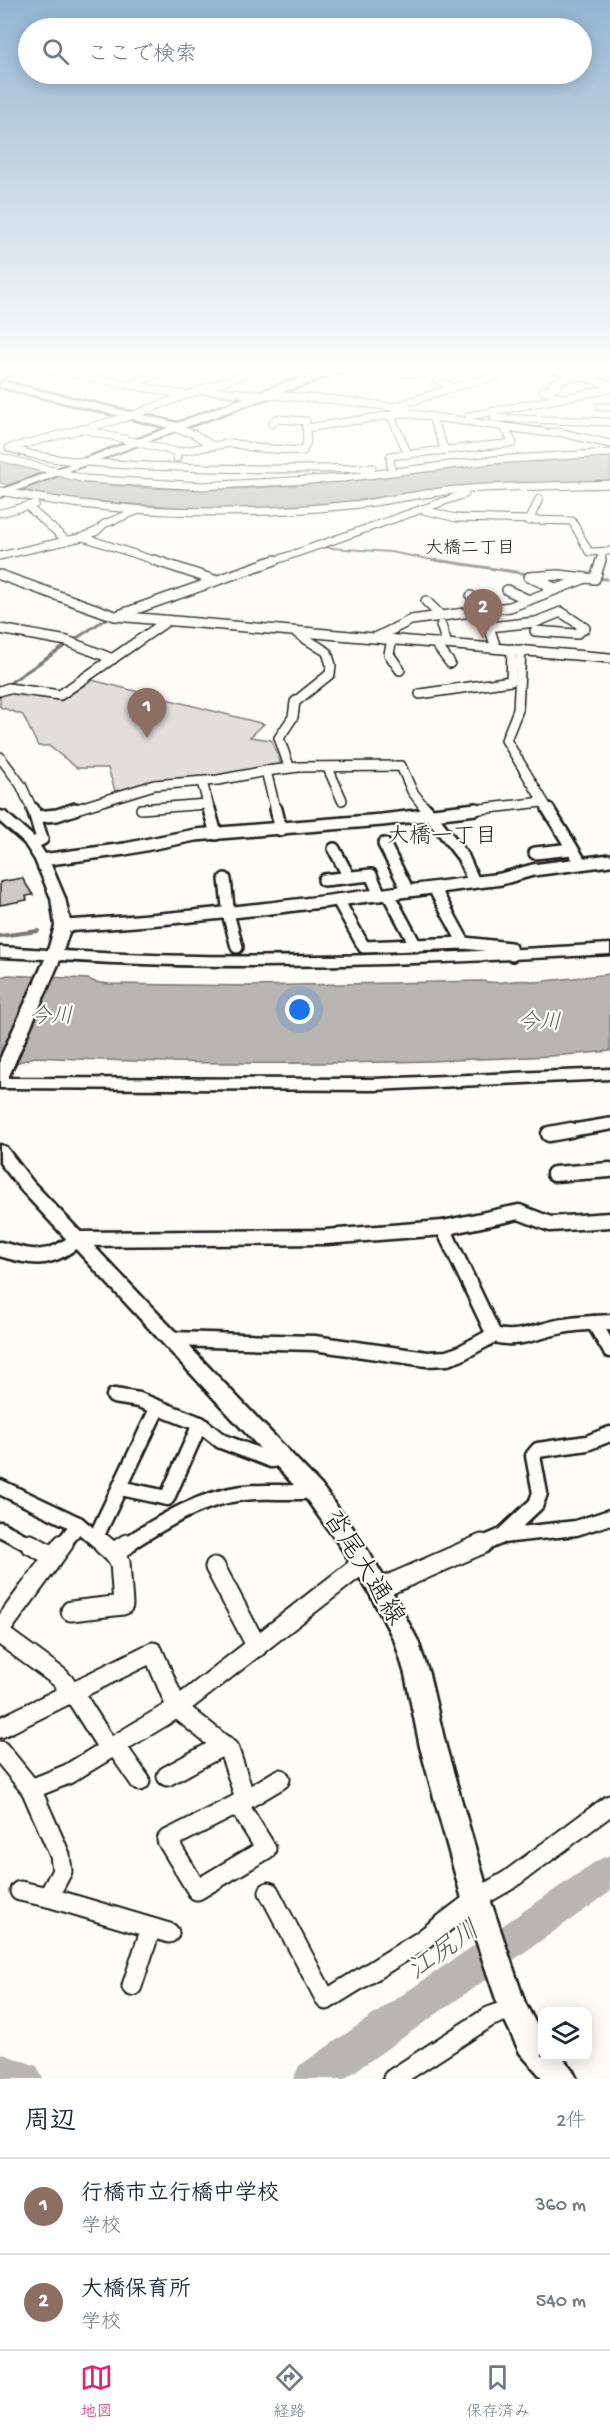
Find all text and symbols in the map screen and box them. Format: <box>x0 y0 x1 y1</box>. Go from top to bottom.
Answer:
search box <box>18 18 592 84</box>
icon: search <box>39 35 72 68</box>
text: ここで検索 <box>87 43 197 69</box>
district label: 大橋二丁目 <box>425 538 515 560</box>
pin: 2 <box>464 590 502 639</box>
pin: 1 <box>128 688 166 738</box>
district label: 大橋一丁目 <box>387 824 497 851</box>
your location <box>285 995 314 1024</box>
water label: 今川 <box>29 1004 73 1031</box>
water label: 今川 <box>517 1010 561 1037</box>
street label: 沓尾大通線 <box>314 1505 411 1632</box>
water label: 江尻川 <box>403 1916 487 1988</box>
map controls <box>538 2007 592 2061</box>
button: layers <box>538 2007 592 2061</box>
text: 周辺 <box>24 2108 76 2139</box>
text: 2件 <box>556 2111 586 2134</box>
text: 行橋市立行橋中学校 <box>81 2182 279 2208</box>
text: 1 <box>39 2195 48 2218</box>
text: 360 m <box>535 2195 586 2218</box>
text: 学校 <box>81 2216 121 2239</box>
text: 大橋保育所 <box>81 2278 191 2304</box>
text: 2 <box>39 2291 48 2314</box>
text: 540 m <box>536 2291 586 2314</box>
text: 学校 <box>81 2312 121 2335</box>
tab: 地図 <box>80 2361 113 2423</box>
tab: 経路 <box>273 2361 306 2423</box>
tab: 保存済み <box>466 2361 530 2423</box>

